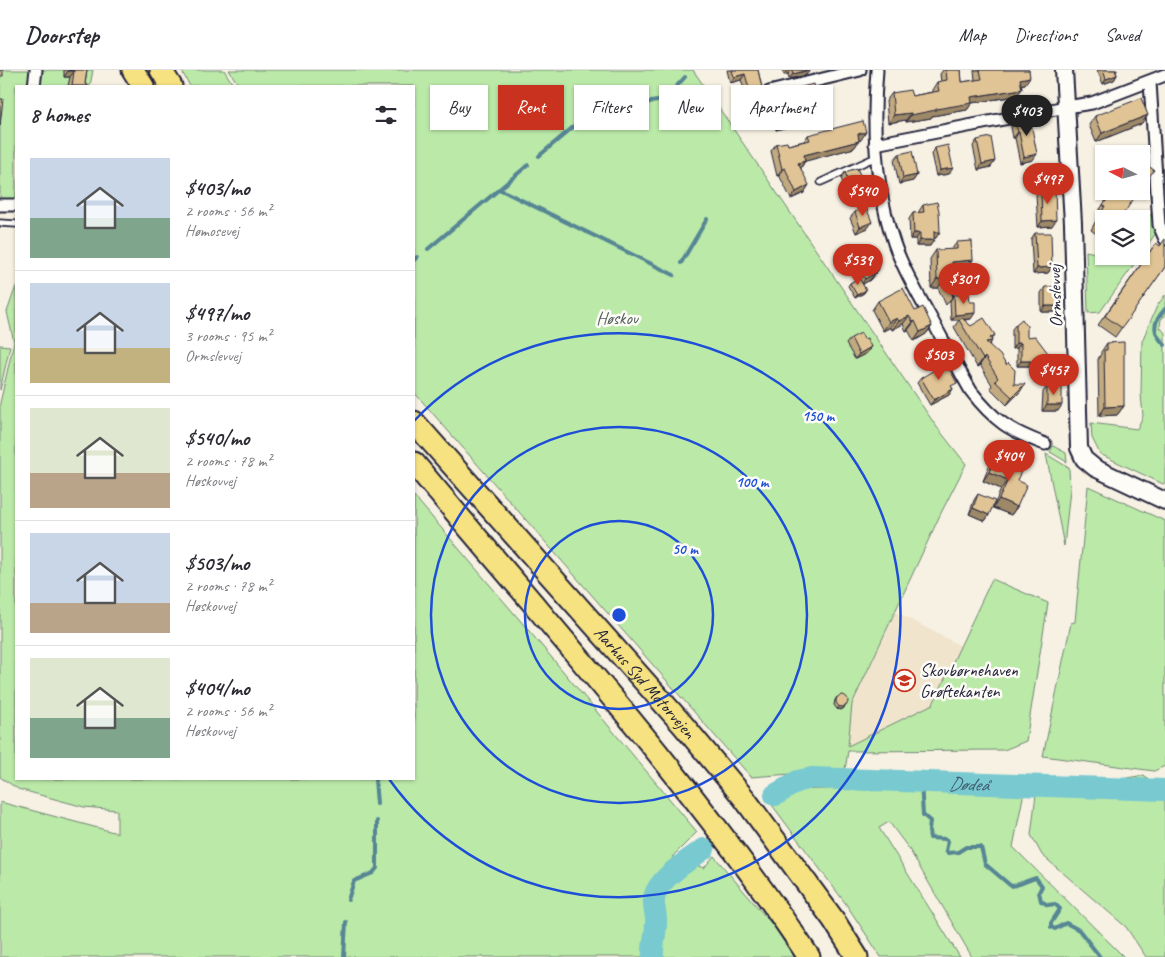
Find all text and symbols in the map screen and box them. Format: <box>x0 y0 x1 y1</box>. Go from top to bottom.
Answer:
text: Doorstep <box>25 20 99 50</box>
text: Map <box>959 24 986 46</box>
text: Directions <box>1014 24 1077 46</box>
text: Saved <box>1105 24 1140 46</box>
chip: Buy <box>430 85 488 130</box>
chip: Rent <box>498 85 564 130</box>
chip: Filters <box>574 85 649 130</box>
chip: New <box>659 85 721 130</box>
chip: Apartment <box>731 85 833 130</box>
pin: $403 <box>997 94 1057 137</box>
icon: filters <box>372 101 400 129</box>
text: $403 <box>1013 101 1041 121</box>
text: 8 homes <box>30 102 89 128</box>
north arrow <box>1095 145 1150 200</box>
map controls <box>1095 145 1150 265</box>
pin: $497 <box>1018 162 1078 205</box>
text: $497 <box>1034 169 1062 189</box>
pin: $540 <box>833 174 893 217</box>
text: $403/mo <box>185 175 250 201</box>
icon: home <box>70 178 130 238</box>
text: $540 <box>849 181 877 201</box>
text: 2 rooms · 56 m² <box>185 201 271 221</box>
button: layers <box>1095 210 1150 265</box>
text: Hømosevej <box>185 221 239 241</box>
pin: $539 <box>828 244 888 286</box>
text: $539 <box>844 250 872 270</box>
pin: $301 <box>934 262 994 305</box>
street label: Ormslevvej <box>1043 262 1067 328</box>
text: $301 <box>950 269 978 289</box>
text: $497/mo <box>185 300 249 326</box>
icon: home <box>70 303 130 363</box>
park label: Høskov <box>596 307 640 329</box>
text: 3 rooms · 95 m² <box>185 326 271 346</box>
pin: $503 <box>909 338 969 381</box>
text: $503 <box>925 345 953 365</box>
text: Ormslevvej <box>185 346 241 366</box>
pin: $457 <box>1024 354 1084 396</box>
text: $457 <box>1040 360 1068 380</box>
text: 150 m <box>802 407 836 426</box>
text: $540/mo <box>185 425 249 451</box>
icon: home <box>70 428 130 488</box>
pin: $404 <box>979 440 1039 482</box>
text: $404 <box>995 446 1023 466</box>
text: 2 rooms · 78 m² <box>185 451 271 471</box>
text: Høskovvej <box>185 471 236 491</box>
text: 100 m <box>736 473 770 492</box>
text: 50 m <box>672 540 699 559</box>
text: $503/mo <box>185 550 249 576</box>
icon: home <box>70 553 130 613</box>
text: 2 rooms · 78 m² <box>185 576 271 596</box>
text: Høskovvej <box>185 596 236 616</box>
centre of rings <box>610 606 628 624</box>
street label: Aarhus Syd Motorvejen <box>590 622 701 744</box>
place label: Skovbørnehaven Grøftekanten <box>920 659 1019 702</box>
school or university icon: Skovbørnehaven Grøftekanten <box>892 668 916 692</box>
text: $404/mo <box>185 675 250 701</box>
icon: home <box>70 678 130 738</box>
text: 2 rooms · 56 m² <box>185 701 271 721</box>
text: Høskovvej <box>185 721 236 741</box>
water label: Dødeå <box>948 772 993 797</box>

